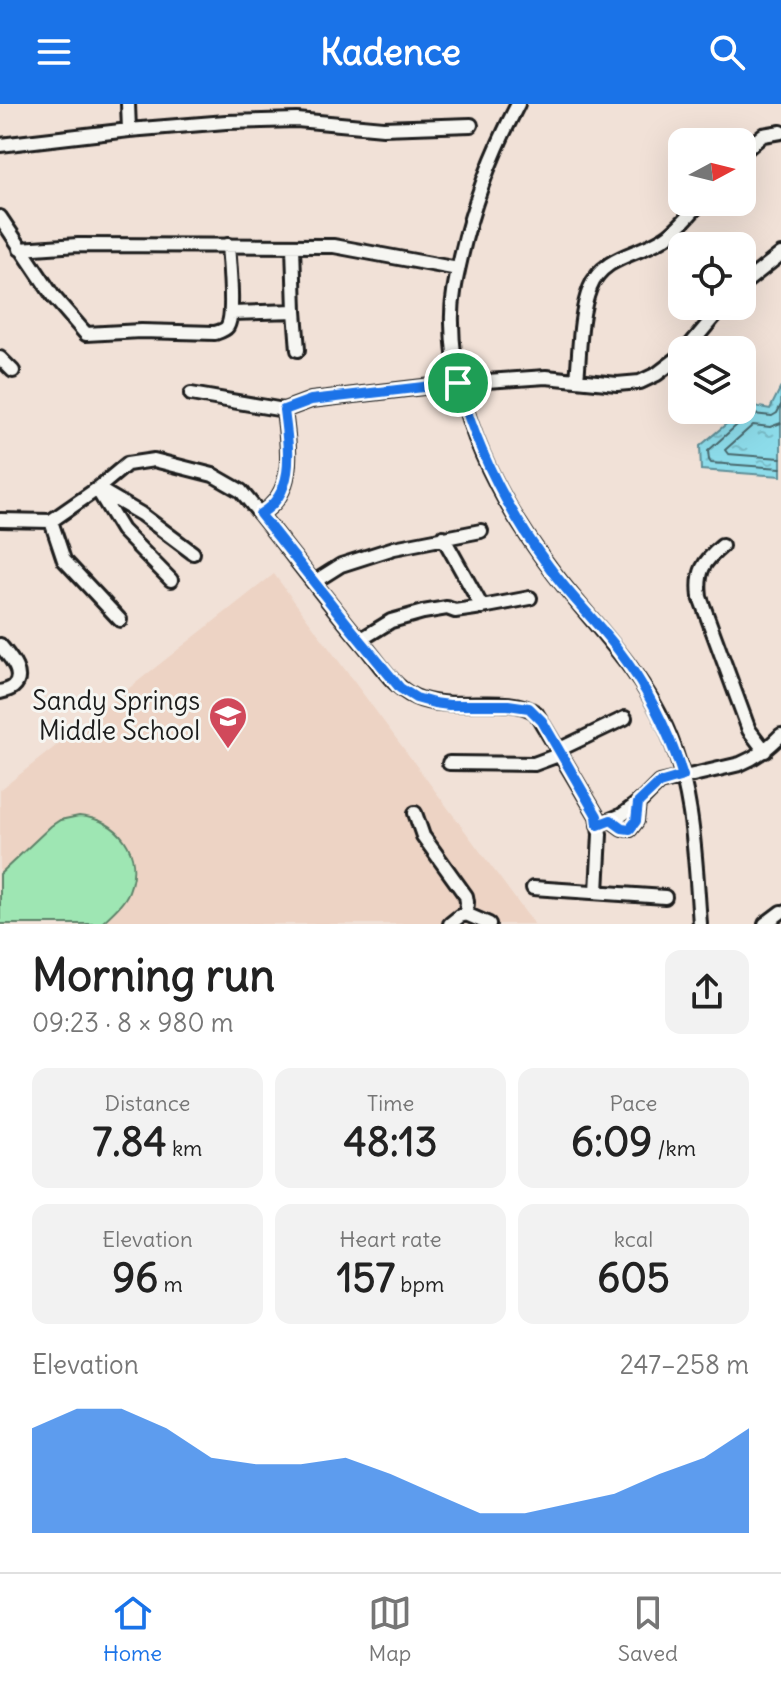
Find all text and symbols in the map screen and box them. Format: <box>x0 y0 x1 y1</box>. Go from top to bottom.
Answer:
icon: menu <box>32 30 76 74</box>
text: Kadence <box>320 30 461 75</box>
icon: search <box>705 30 749 74</box>
north arrow <box>668 128 756 216</box>
map controls <box>668 128 756 424</box>
button: locate <box>668 232 756 320</box>
button: layers <box>668 336 756 424</box>
pin <box>424 349 492 417</box>
icon: arrive <box>436 361 480 405</box>
place label: Sandy Springs Middle School <box>32 684 200 747</box>
school or university icon: Sandy Springs Middle School <box>207 695 249 750</box>
text: Morning run <box>32 948 275 1003</box>
button: share <box>665 950 749 1034</box>
text: 09:23 · 8 × 980 m <box>32 1006 234 1039</box>
text: Distance <box>105 1089 190 1117</box>
text: Time <box>367 1089 414 1117</box>
text: Pace <box>610 1089 657 1117</box>
text: 7.84 <box>93 1117 167 1167</box>
text: 48:13 <box>344 1117 437 1167</box>
text: 6:09 <box>571 1117 652 1167</box>
text: km <box>167 1134 202 1162</box>
text: /km <box>652 1134 696 1162</box>
text: Elevation <box>102 1225 193 1253</box>
text: Heart rate <box>339 1225 442 1253</box>
text: kcal <box>614 1225 653 1253</box>
text: 96 <box>112 1253 158 1303</box>
text: 157 <box>337 1253 395 1303</box>
text: 605 <box>597 1253 670 1303</box>
text: m <box>158 1270 183 1298</box>
text: bpm <box>395 1270 444 1298</box>
text: Elevation <box>32 1348 139 1381</box>
text: 247–258 m <box>620 1348 749 1381</box>
tab: Home <box>103 1591 162 1667</box>
tab: Map <box>368 1591 412 1667</box>
tab: Saved <box>618 1591 678 1667</box>

